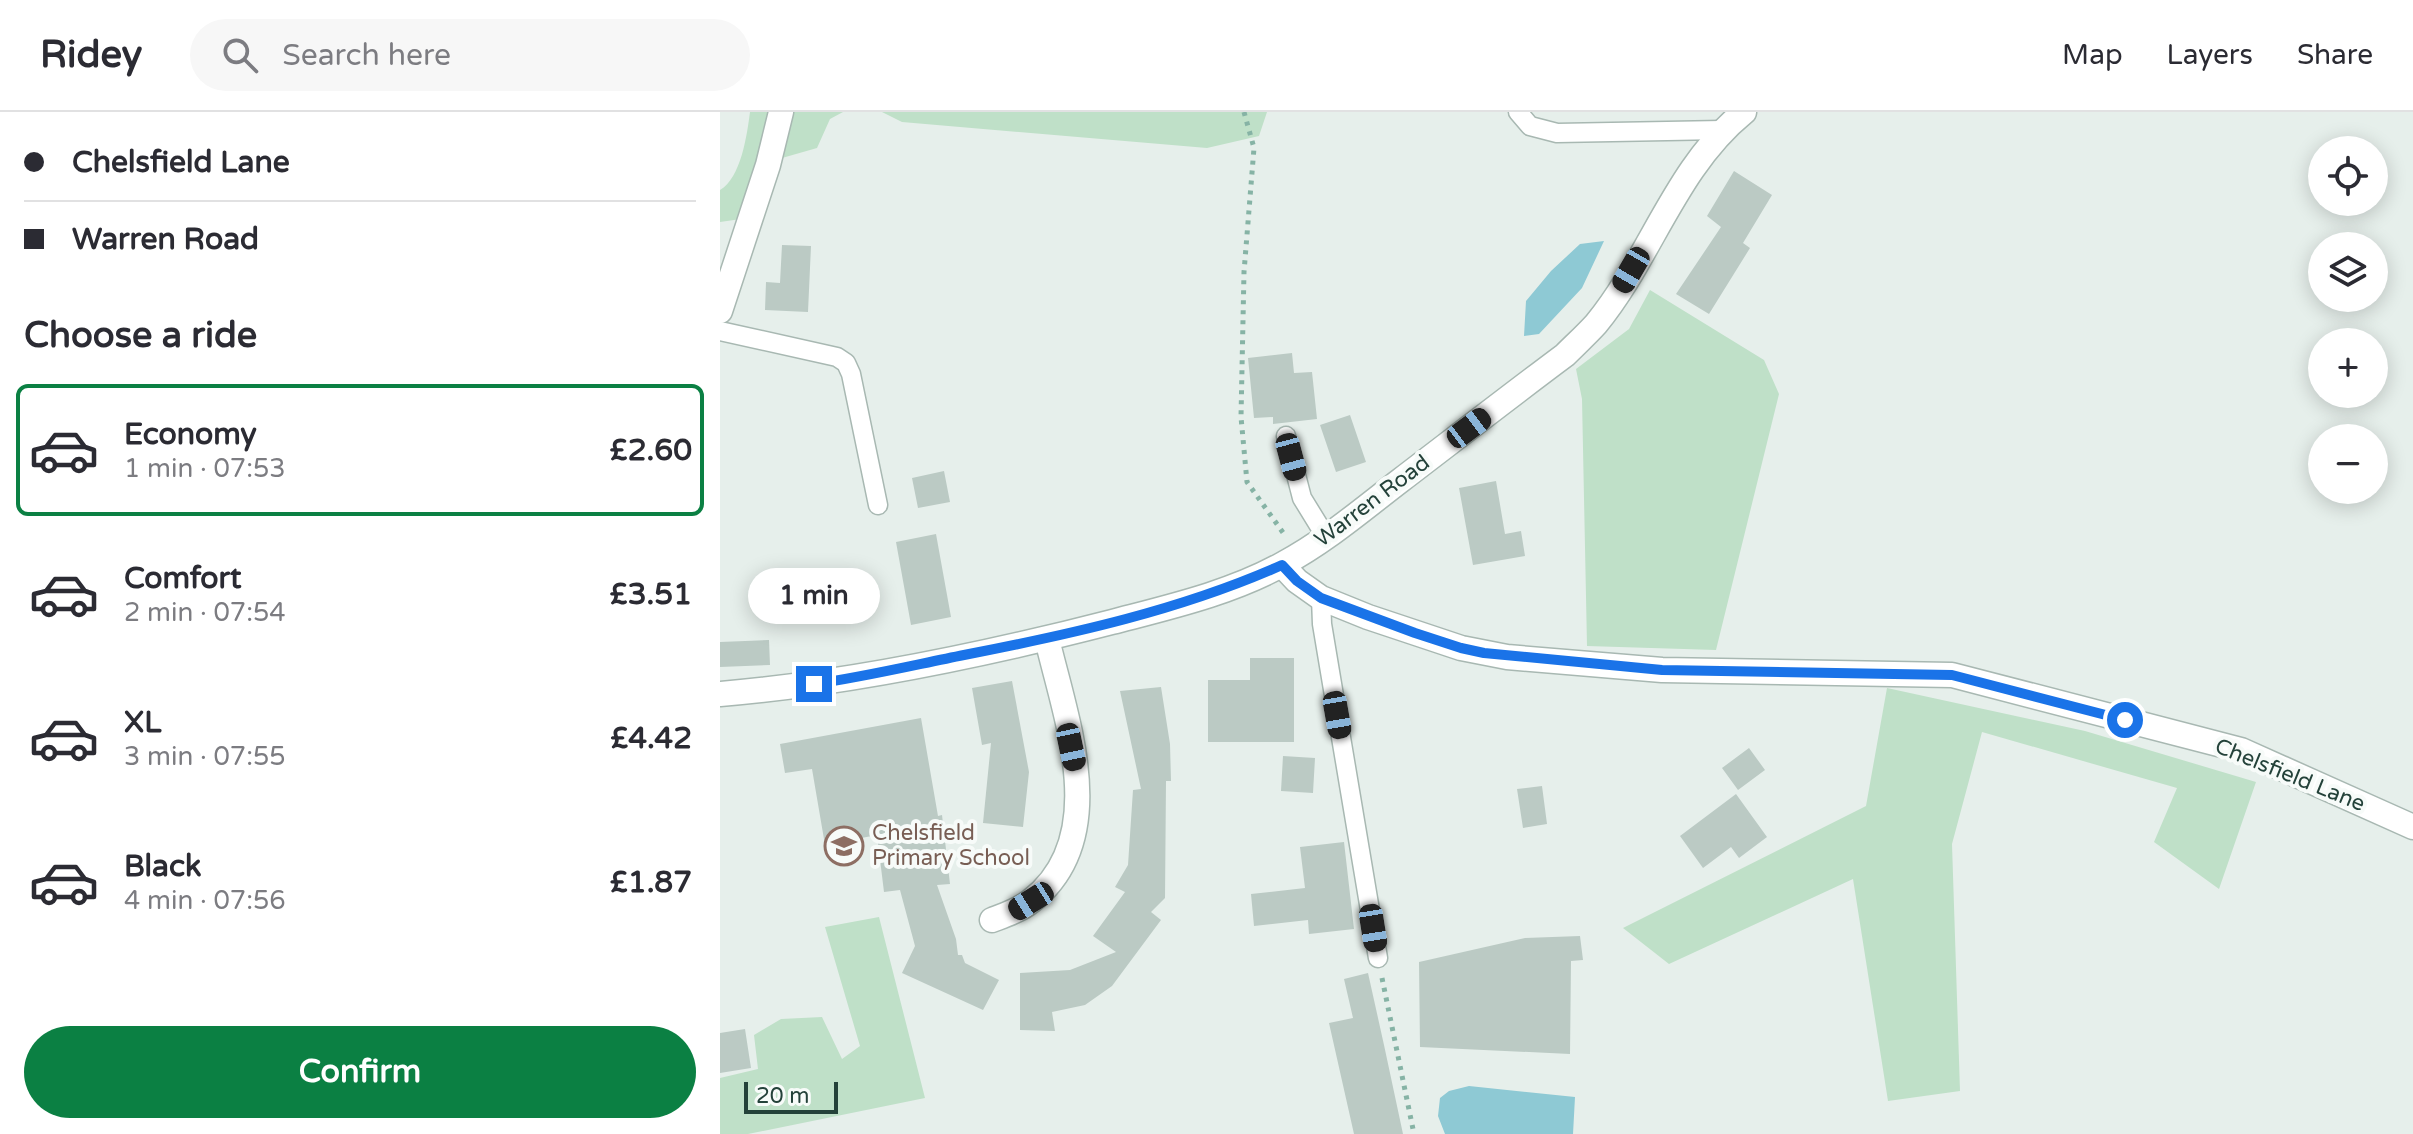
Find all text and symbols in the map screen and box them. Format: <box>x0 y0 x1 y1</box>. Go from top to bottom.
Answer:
search box <box>190 19 750 91</box>
text: Ridey <box>40 32 142 78</box>
icon: search <box>218 33 262 77</box>
text: Search here <box>282 37 451 74</box>
text: Map <box>2062 38 2123 72</box>
text: Layers <box>2167 38 2253 72</box>
text: Share <box>2297 38 2373 72</box>
map controls <box>2308 136 2388 504</box>
button: locate <box>2308 136 2388 216</box>
text: Chelsfield Lane <box>72 144 290 181</box>
text: Warren Road <box>72 221 259 258</box>
button: layers <box>2308 232 2388 312</box>
car <box>1609 243 1653 297</box>
text: Choose a ride <box>24 314 257 357</box>
button: + <box>2308 328 2388 408</box>
car <box>1443 404 1495 452</box>
icon: car <box>28 414 100 486</box>
text: Economy <box>124 416 257 453</box>
button: − <box>2308 424 2388 504</box>
car <box>1273 431 1309 483</box>
text: £2.60 <box>610 432 692 469</box>
street label: Warren Road <box>1309 449 1435 553</box>
text: 1 min · 07:53 <box>124 453 286 484</box>
icon: car <box>28 558 100 630</box>
text: Comfort <box>124 560 242 597</box>
callout: 1 min <box>748 568 880 624</box>
text: £3.51 <box>610 576 692 613</box>
text: 1 min <box>779 580 849 611</box>
text: 2 min · 07:54 <box>124 597 286 628</box>
route end <box>796 666 832 702</box>
car <box>1321 689 1353 741</box>
icon: car <box>28 702 100 774</box>
route start <box>2107 702 2143 738</box>
text: XL <box>124 704 161 741</box>
text: £4.42 <box>610 720 692 757</box>
car <box>1054 721 1088 773</box>
street label: Chelsfield Lane <box>2211 733 2369 817</box>
text: 3 min · 07:55 <box>124 741 286 772</box>
place label: Chelsfield Primary School <box>872 820 1030 871</box>
school or university icon: Chelsfield Primary School <box>823 825 865 867</box>
icon: car <box>28 846 100 918</box>
text: Black <box>124 848 201 885</box>
text: £1.87 <box>610 864 692 901</box>
car <box>1004 878 1058 924</box>
text: 4 min · 07:56 <box>124 885 286 916</box>
car <box>1357 902 1389 954</box>
button: Confirm <box>24 1026 696 1118</box>
scale bar <box>744 1078 838 1114</box>
text: 20 m <box>756 1083 810 1109</box>

